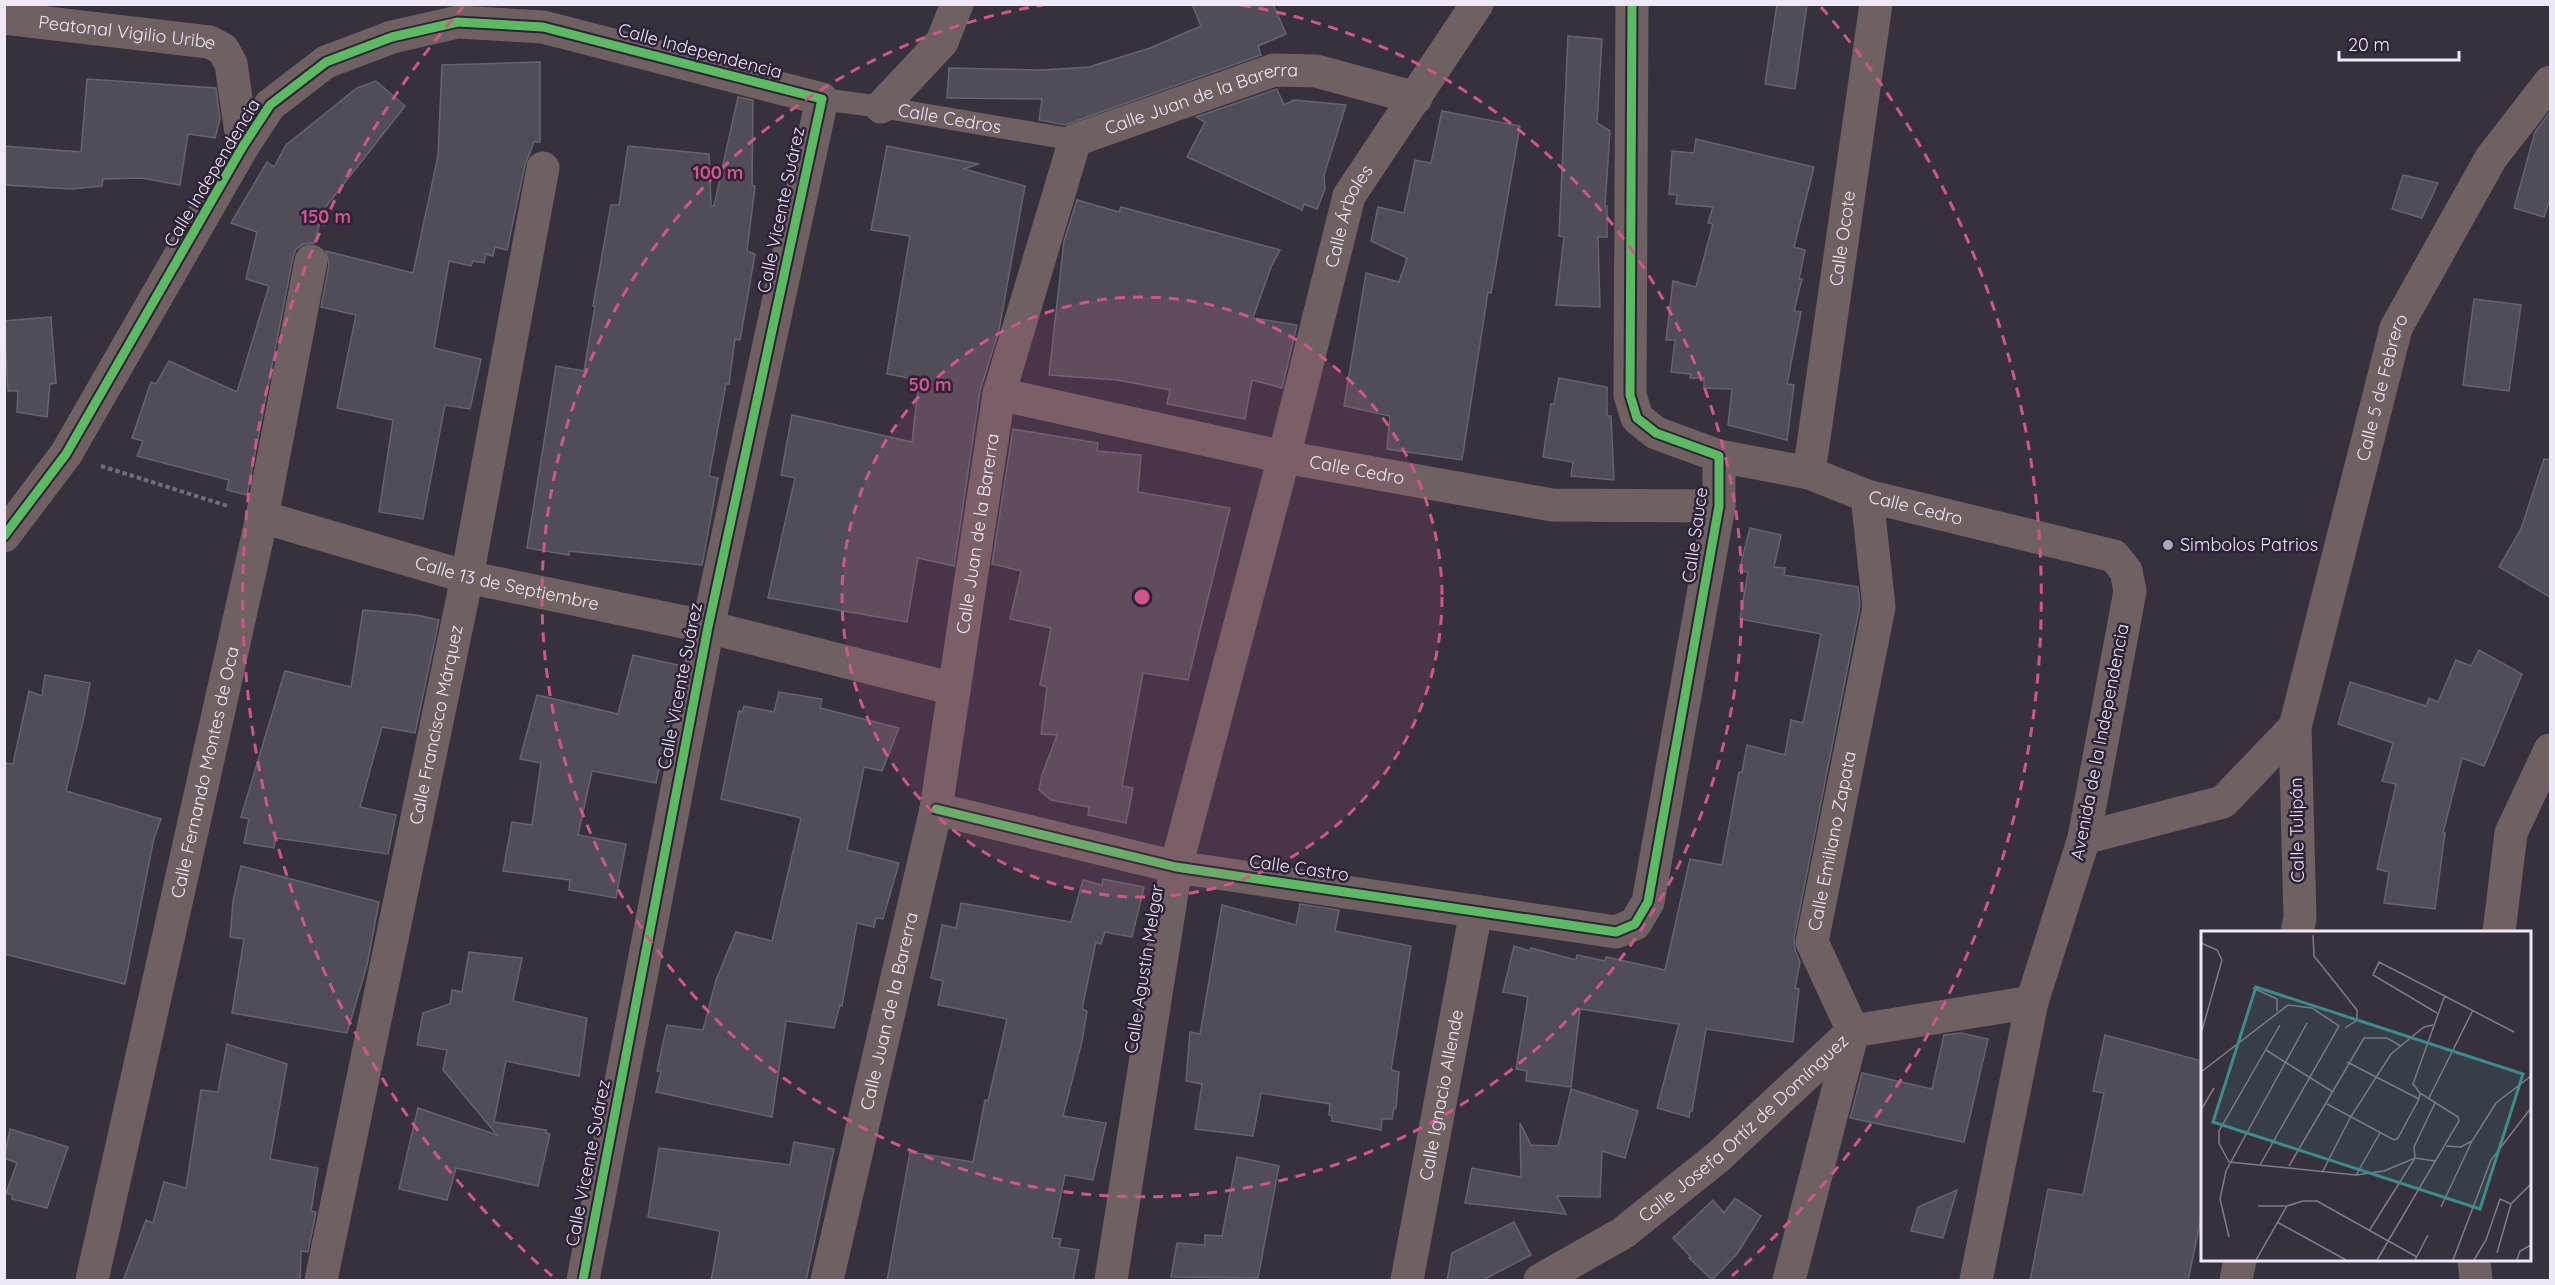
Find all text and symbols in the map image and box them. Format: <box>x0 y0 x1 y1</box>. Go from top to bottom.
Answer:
street label: Peatonal Vigilio Uribe <box>37 10 220 55</box>
street label: Calle Independencia <box>616 18 785 83</box>
scale bar <box>2339 24 2459 62</box>
text: 20 m <box>2348 33 2390 56</box>
street label: Calle Juan de la Barerra <box>1102 58 1298 140</box>
street label: Calle Independencia <box>158 94 265 251</box>
street label: Calle Cedros <box>896 98 1003 138</box>
street label: Calle Vicente Suárez <box>752 125 809 295</box>
street label: Calle Árboles <box>1320 160 1378 270</box>
text: 100 m <box>693 161 743 184</box>
street label: Calle Ocote <box>1824 189 1860 288</box>
text: 150 m <box>301 205 351 228</box>
street label: Calle 5 de Febrero <box>2351 309 2413 463</box>
text: 50 m <box>908 373 952 396</box>
street label: Calle Juan de la Barerra <box>951 432 1004 635</box>
street label: Calle Cedro <box>1308 450 1406 489</box>
street label: Calle Cedro <box>1866 485 1965 530</box>
street label: Calle Sauce <box>1676 486 1713 584</box>
place label: Simbolos Patrios <box>2180 533 2318 556</box>
marker: Simbolos Patrios <box>2161 538 2175 552</box>
street label: Calle 13 de Septiembre <box>412 550 601 615</box>
centre of rings <box>1132 587 1152 607</box>
street label: Calle Vicente Suárez <box>652 601 707 771</box>
street label: Avenida de la Independencia <box>2065 622 2134 862</box>
street label: Calle Francisco Márquez <box>404 623 468 826</box>
street label: Calle Fernando Montes de Oca <box>165 644 244 900</box>
street label: Calle Emiliano Zapata <box>1802 749 1861 933</box>
street label: Calle Tulipán <box>2284 777 2309 883</box>
street label: Calle Castro <box>1248 849 1350 886</box>
street label: Calle Agustín Melgar <box>1119 883 1168 1055</box>
street label: Calle Juan de la Barerra <box>855 910 923 1112</box>
inset map <box>2201 931 2531 1261</box>
street label: Calle Ignacio Allende <box>1414 1008 1468 1182</box>
street label: Calle Josefa Ortíz de Domínguez <box>1634 1029 1853 1227</box>
street label: Calle Vicente Suárez <box>560 1078 615 1248</box>

